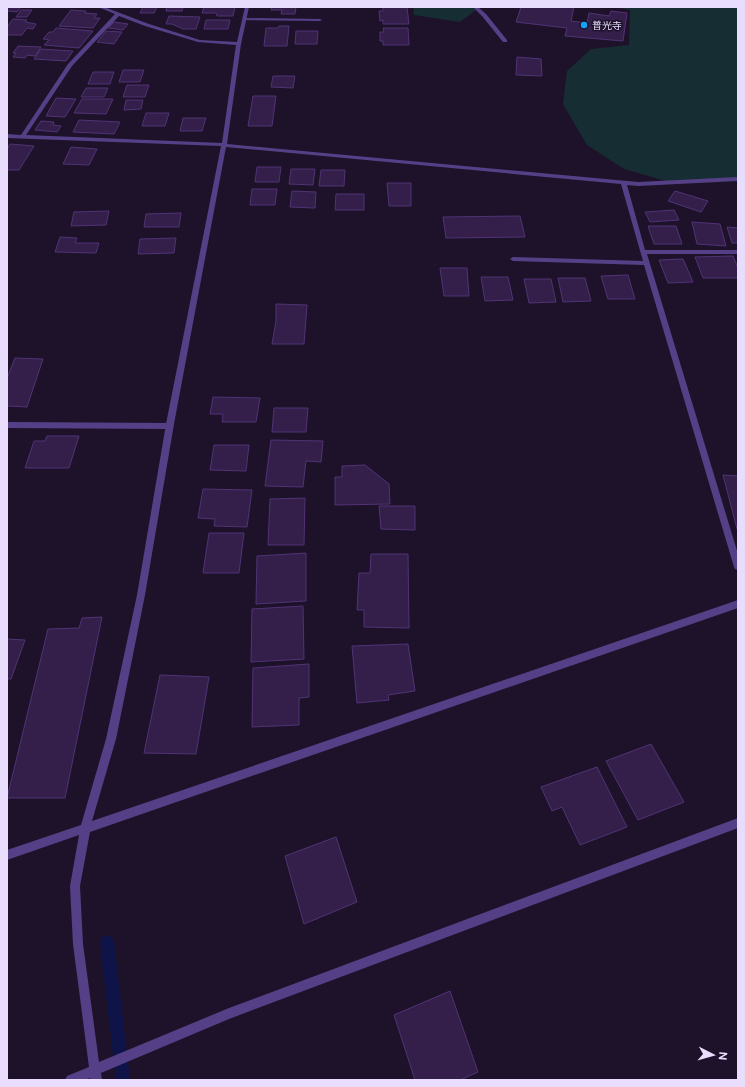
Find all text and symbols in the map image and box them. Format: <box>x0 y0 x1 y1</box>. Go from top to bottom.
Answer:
place label: 普光寺 <box>592 19 622 31</box>
marker: 普光寺 <box>579 20 589 30</box>
north arrow <box>693 1035 733 1075</box>
text: N <box>717 1051 729 1061</box>

